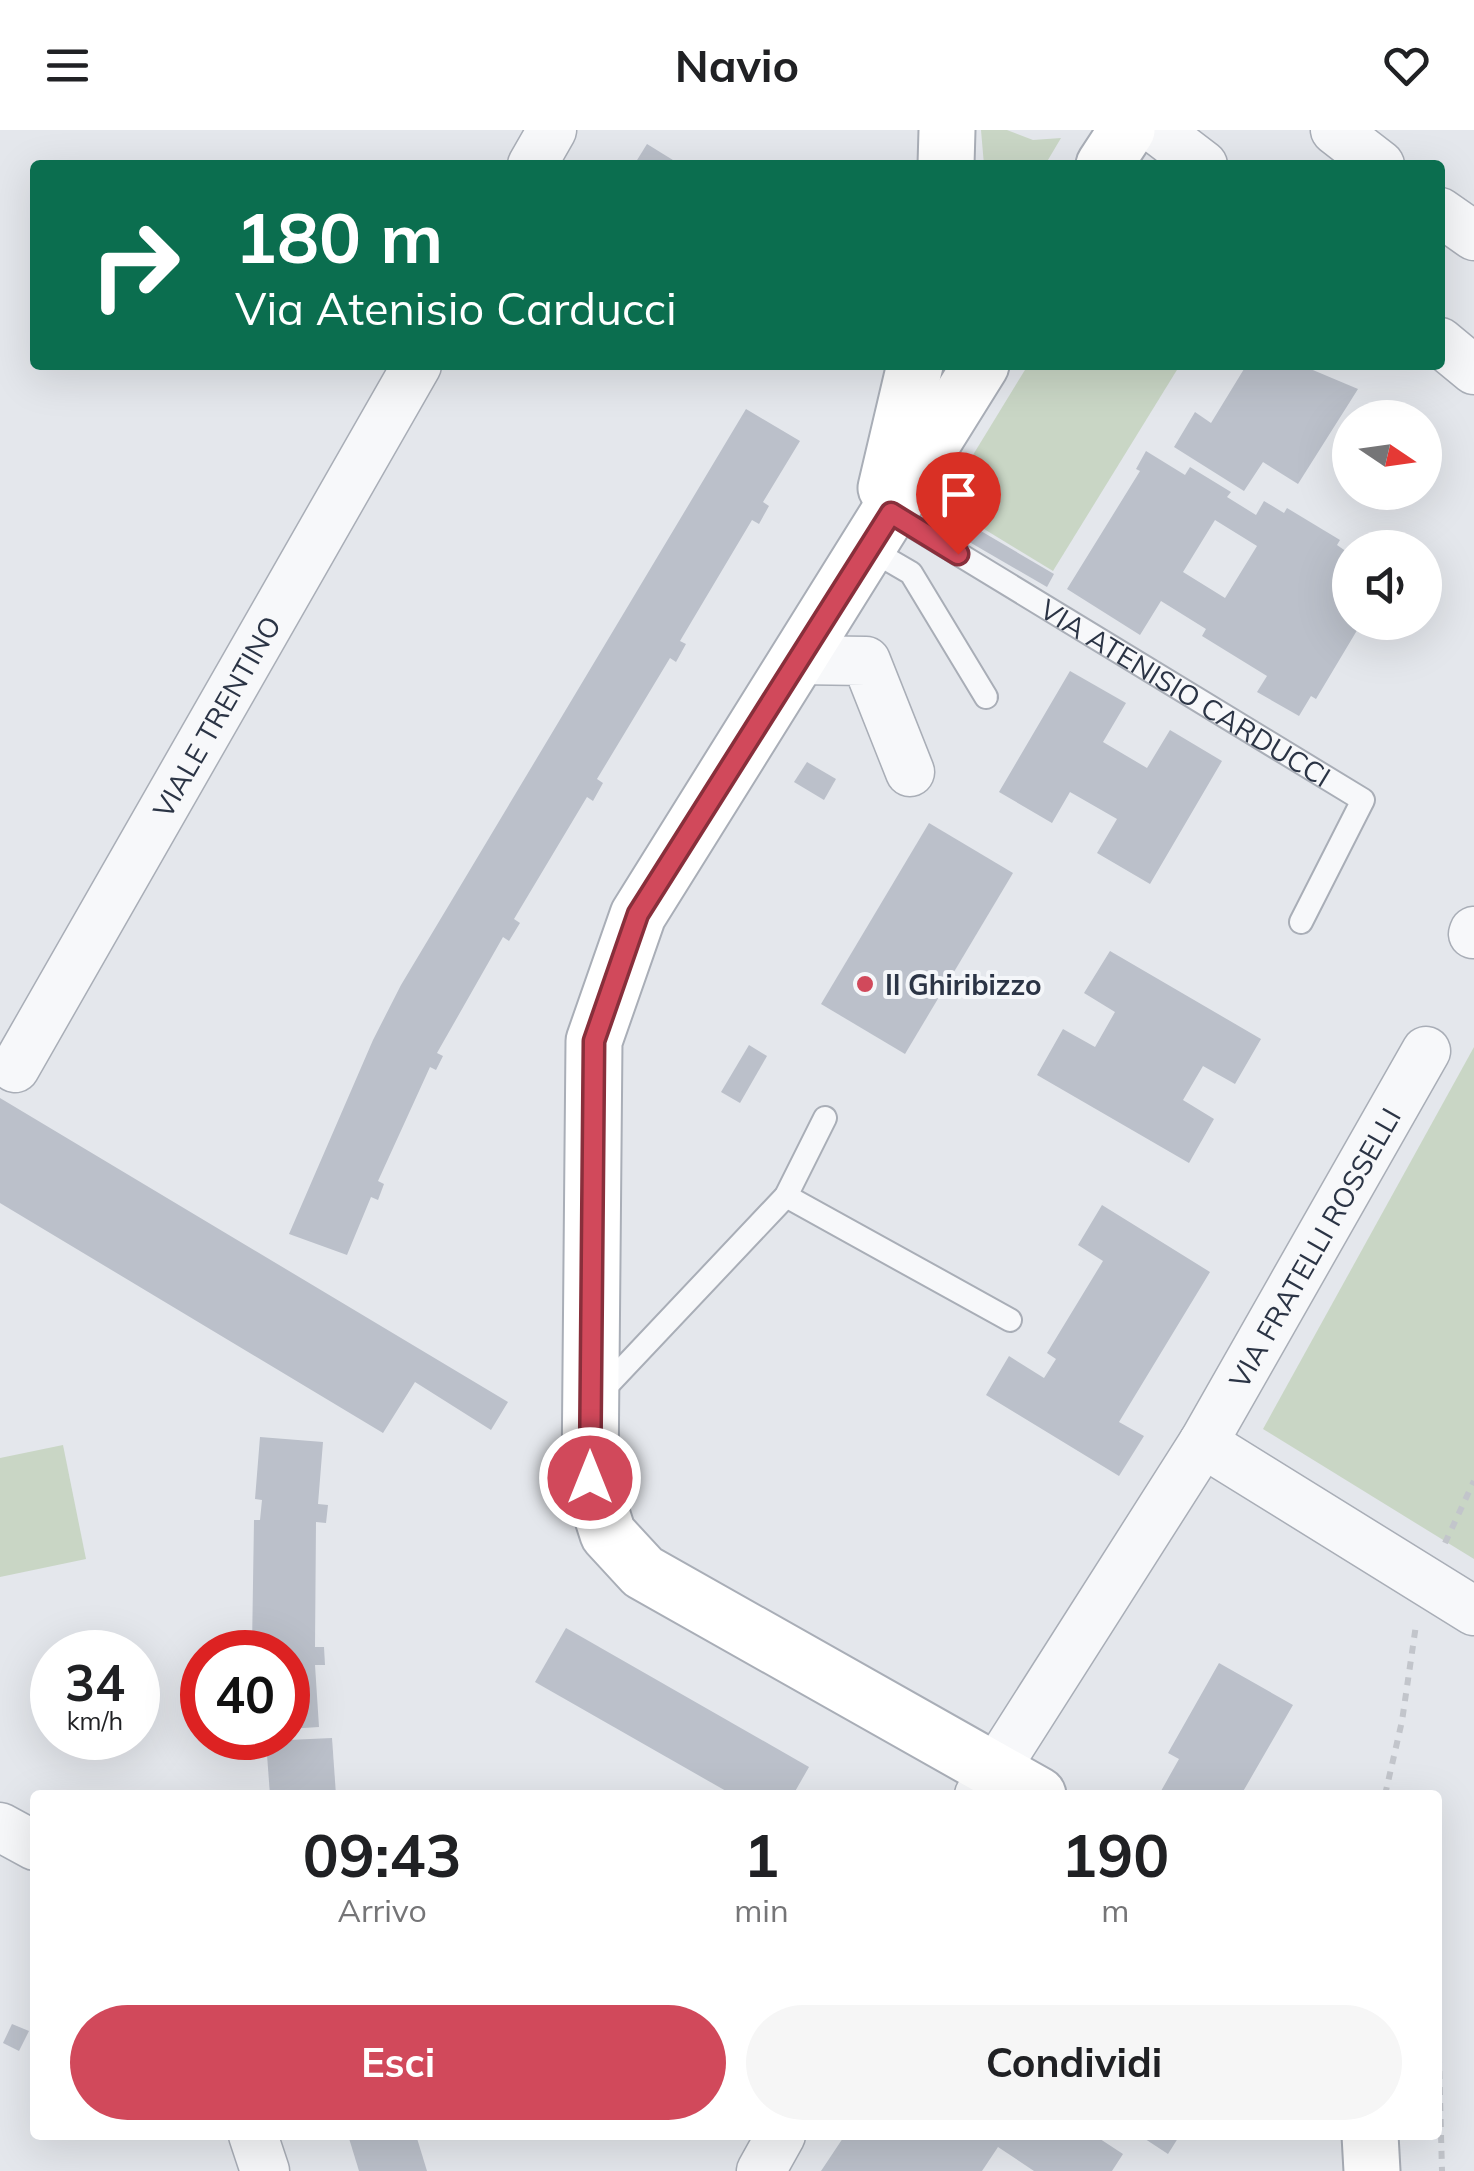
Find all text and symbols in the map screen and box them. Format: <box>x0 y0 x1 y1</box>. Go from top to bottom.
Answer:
text: Navio <box>675 37 799 93</box>
icon: menu <box>40 38 95 93</box>
icon: heart <box>1379 38 1434 93</box>
text: 180 m <box>235 193 443 281</box>
icon: right <box>70 200 200 330</box>
text: Via Atenisio Carducci <box>235 280 677 336</box>
north arrow <box>1332 400 1442 510</box>
map controls <box>1332 400 1442 640</box>
pin <box>916 452 1001 555</box>
icon: arrive <box>931 467 986 522</box>
button: sound <box>1332 530 1442 640</box>
street label: VIA ATENISIO CARDUCCI <box>1034 591 1337 794</box>
street label: VIALE TRENTINO <box>145 609 288 824</box>
place label: Il Ghiribizzo <box>885 967 1042 1002</box>
marker: Il Ghiribizzo <box>854 973 876 995</box>
street label: VIA FRATELLI ROSSELLI <box>1221 1101 1408 1394</box>
position arrow <box>538 1426 642 1530</box>
speed limit sign: 40 <box>180 1630 310 1760</box>
text: 34 <box>65 1651 125 1714</box>
text: km/h <box>67 1705 123 1736</box>
text: 09:43 <box>303 1817 462 1892</box>
text: 1 <box>743 1817 779 1892</box>
text: 190 <box>1061 1817 1169 1892</box>
text: Arrivo <box>337 1890 427 1930</box>
text: min <box>734 1890 789 1930</box>
text: m <box>1101 1890 1129 1930</box>
button: Esci <box>70 2005 726 2120</box>
button: Condividi <box>746 2005 1402 2120</box>

